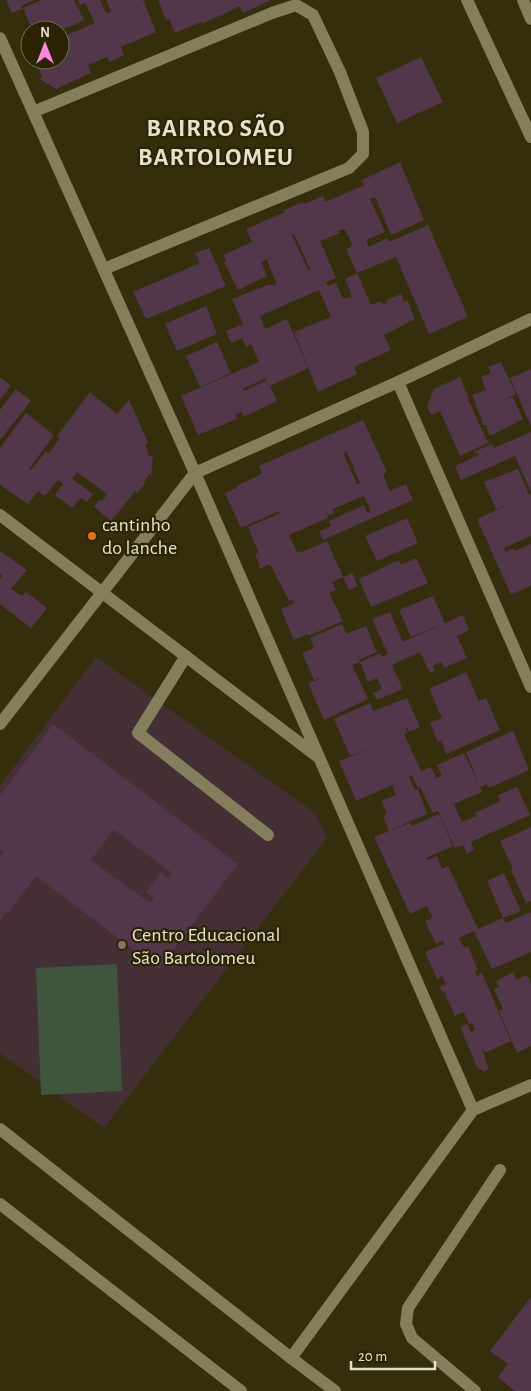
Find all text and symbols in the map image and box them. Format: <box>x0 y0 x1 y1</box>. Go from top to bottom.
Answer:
north arrow <box>20 20 70 70</box>
text: N <box>40 26 50 40</box>
district label: BAIRRO SÃO BARTOLOMEU <box>138 113 294 170</box>
place label: cantinho do lanche <box>102 515 177 558</box>
marker: cantinho do lanche <box>86 530 98 542</box>
place label: Centro Educacional São Bartolomeu <box>132 925 281 968</box>
marker: Centro Educacional São Bartolomeu <box>116 939 128 951</box>
scale bar <box>351 1338 435 1370</box>
text: 20 m <box>358 1349 387 1364</box>

